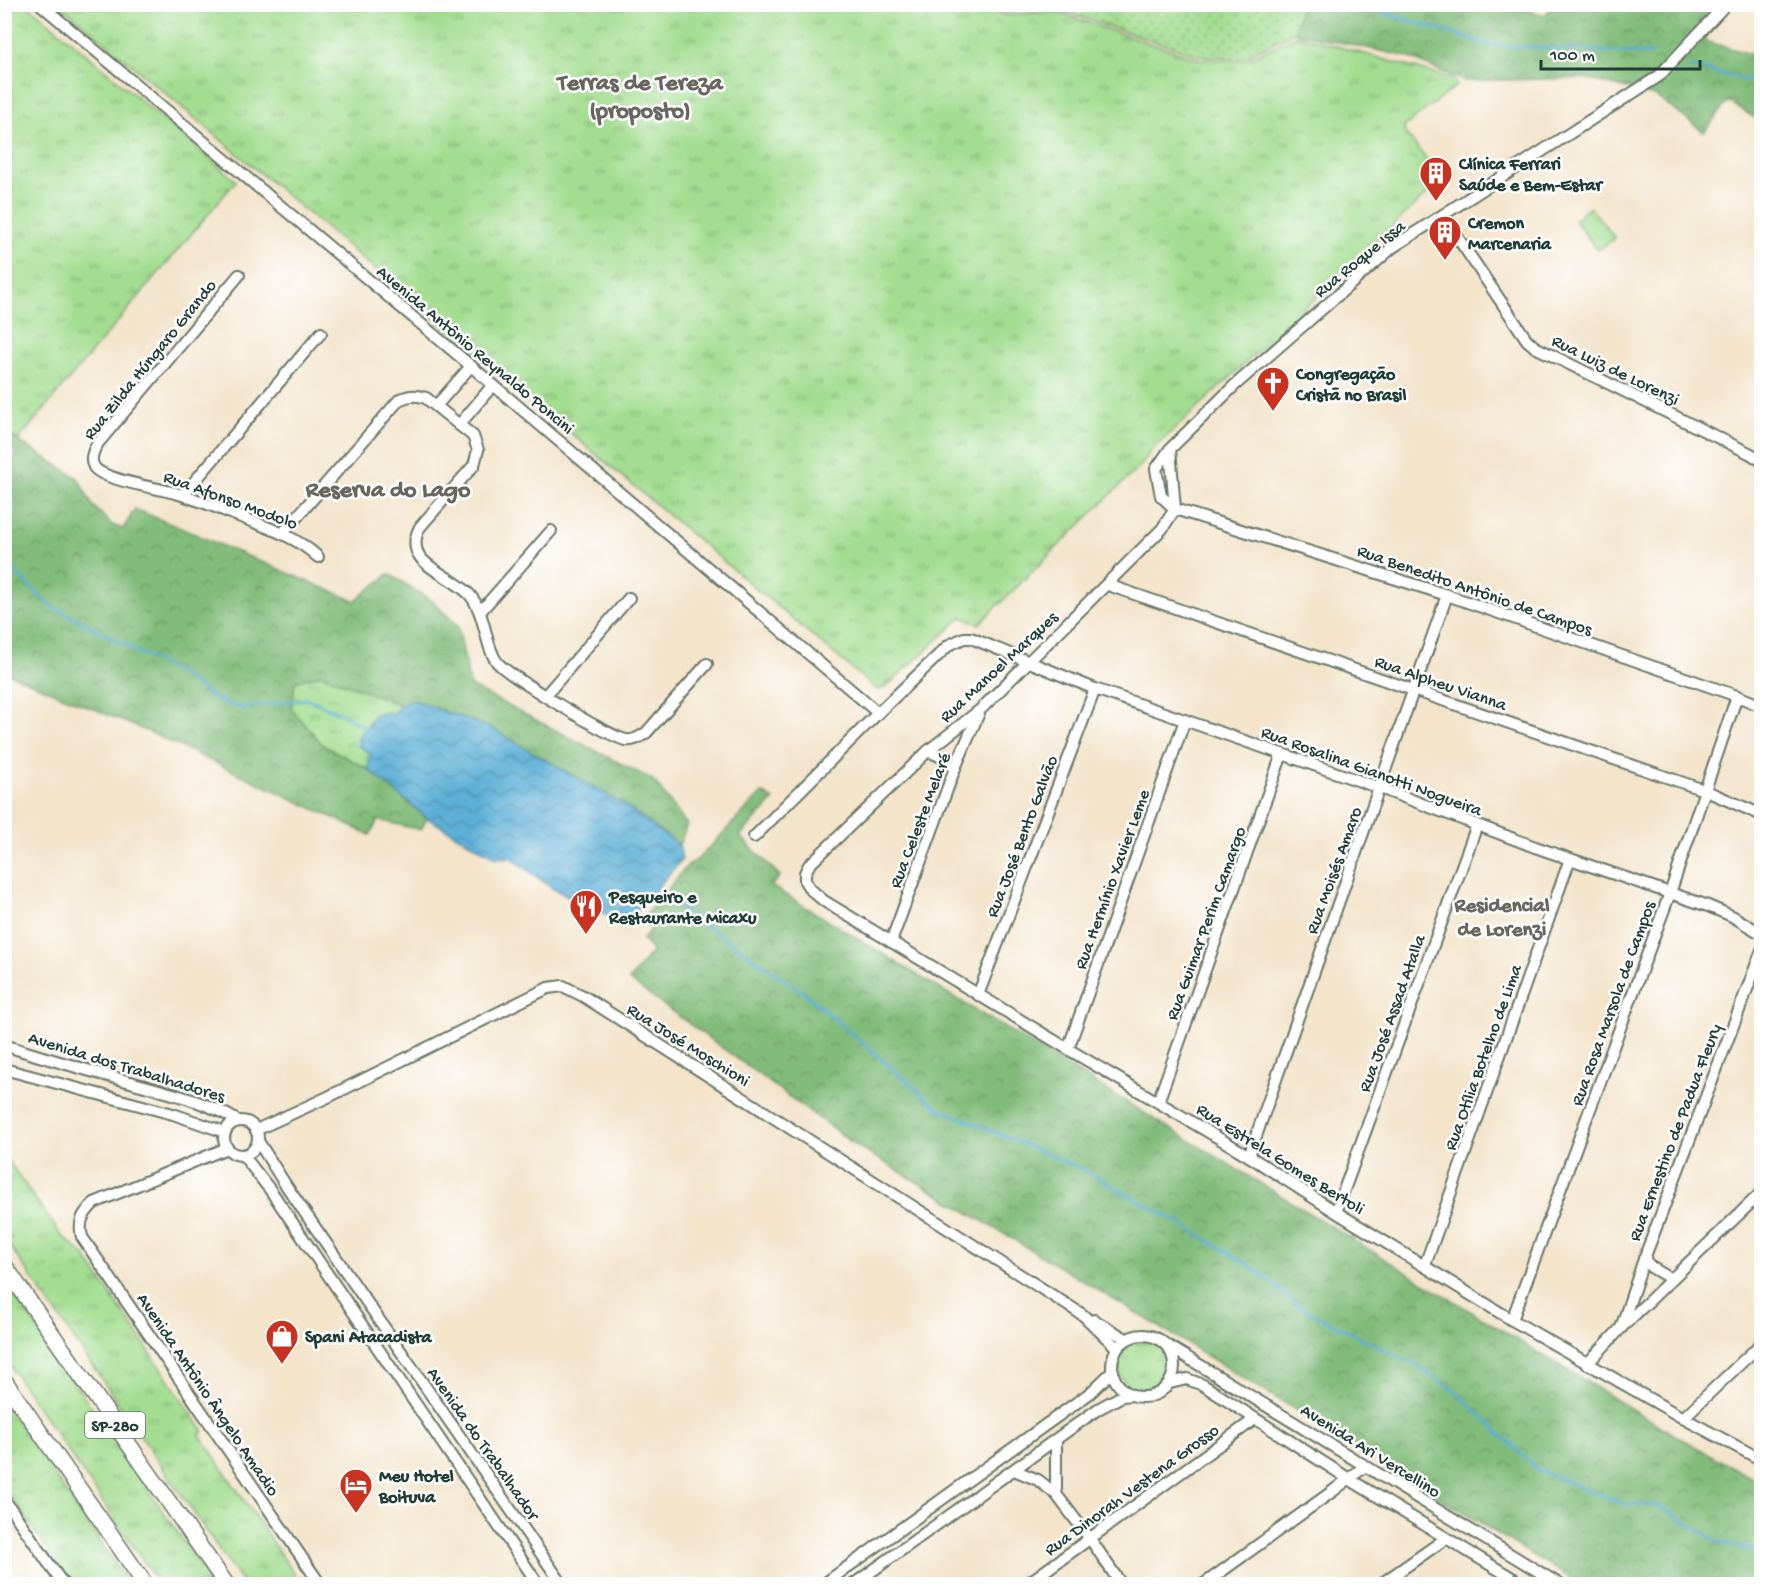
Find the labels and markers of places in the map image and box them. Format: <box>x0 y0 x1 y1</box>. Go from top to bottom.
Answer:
building icon: Clínica Ferrari Saúde e Bem-Estar <box>1418 155 1454 202</box>
place label: Clínica Ferrari Saúde e Bem-Estar <box>1458 155 1605 197</box>
building icon: Cremon Marcenaria <box>1427 214 1463 261</box>
place label: Cremon Marcenaria <box>1467 214 1552 256</box>
church icon: Congregação Cristã no Brasil <box>1255 365 1291 412</box>
place label: Congregação Cristã no Brasil <box>1295 365 1407 407</box>
restaurant icon: Pesqueiro e Restaurante Micaxu <box>568 888 604 935</box>
place label: Pesqueiro e Restaurante Micaxu <box>608 888 757 930</box>
shop icon: Spani Atacadista <box>264 1318 300 1365</box>
place label: Spani Atacadista <box>305 1328 432 1349</box>
hotel icon: Meu Hotel Boituva <box>338 1467 374 1514</box>
place label: Meu Hotel Boituva <box>378 1467 454 1509</box>

